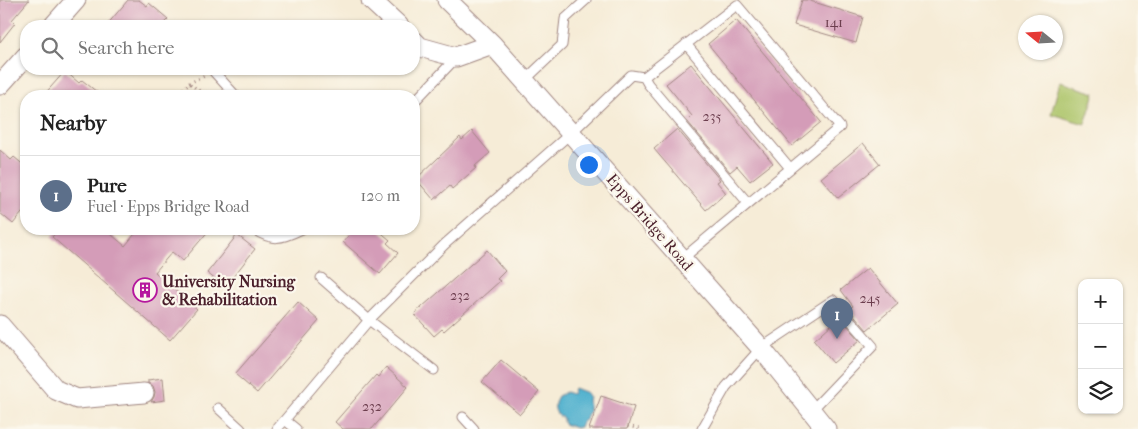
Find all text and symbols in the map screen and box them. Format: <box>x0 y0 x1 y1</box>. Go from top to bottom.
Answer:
house number: 141 <box>825 14 843 31</box>
north arrow <box>1018 15 1063 60</box>
search box <box>20 20 420 75</box>
icon: search <box>38 34 66 62</box>
text: Search here <box>78 37 174 59</box>
house number: 235 <box>703 108 722 125</box>
text: Nearby <box>40 111 106 135</box>
your location <box>576 152 602 178</box>
street label: Epps Bridge Road <box>603 170 698 275</box>
text: Pure <box>87 175 127 197</box>
text: 1 <box>53 186 59 205</box>
text: 120 m <box>361 186 400 205</box>
text: Fuel · Epps Bridge Road <box>87 197 249 216</box>
place label: University Nursing & Rehabilitation <box>161 272 295 309</box>
building icon: University Nursing & Rehabilitation <box>132 277 158 303</box>
map controls <box>1078 279 1123 414</box>
button: + <box>1078 279 1123 324</box>
house number: 232 <box>450 287 470 304</box>
house number: 245 <box>859 290 881 307</box>
pin: 1 <box>821 298 853 339</box>
button: − <box>1078 324 1123 369</box>
button: layers <box>1078 369 1123 414</box>
house number: 232 <box>362 398 382 415</box>

